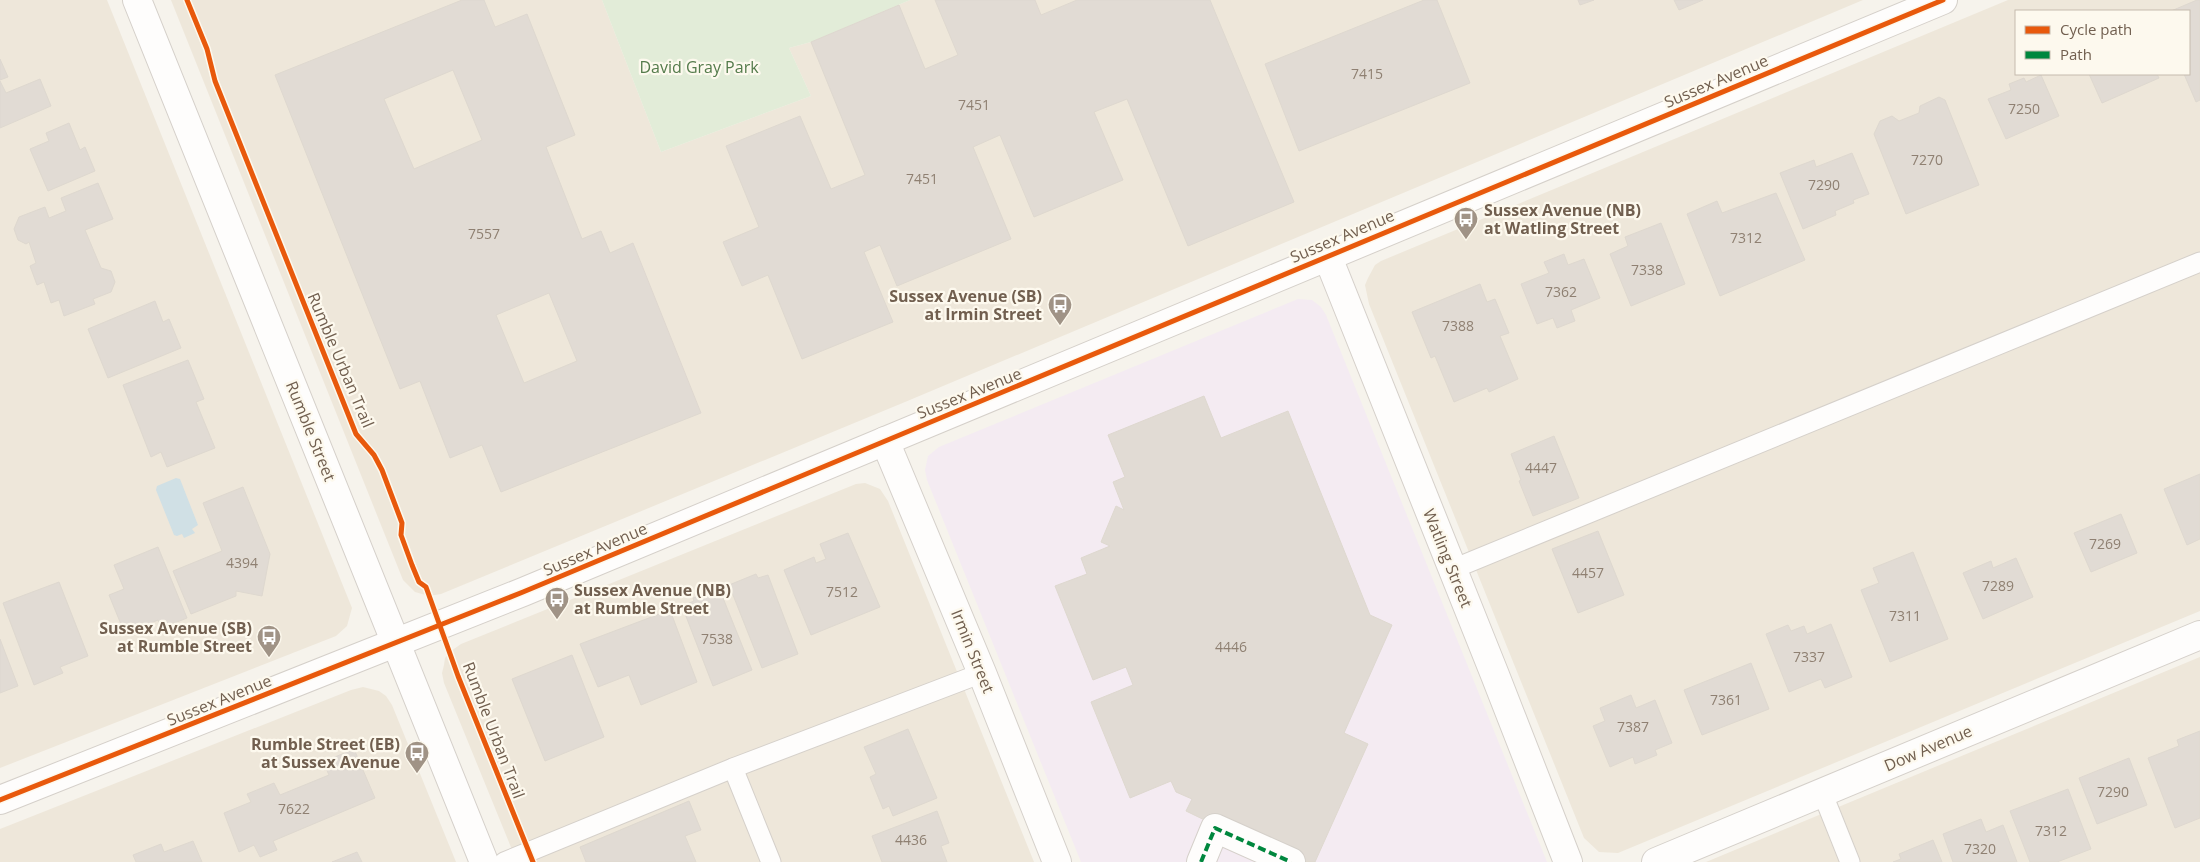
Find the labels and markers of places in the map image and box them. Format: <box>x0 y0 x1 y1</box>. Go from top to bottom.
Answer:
place label: Sussex Avenue (NB) at Watling Street <box>1484 199 1641 239</box>
bus stop icon: Sussex Avenue (NB) at Watling Street <box>1453 206 1479 240</box>
place label: Sussex Avenue (SB) at Irmin Street <box>889 285 1042 325</box>
bus stop icon: Sussex Avenue (SB) at Irmin Street <box>1047 292 1073 326</box>
place label: Sussex Avenue (NB) at Rumble Street <box>574 579 731 619</box>
bus stop icon: Sussex Avenue (NB) at Rumble Street <box>544 586 570 620</box>
place label: Sussex Avenue (SB) at Rumble Street <box>99 617 252 657</box>
bus stop icon: Sussex Avenue (SB) at Rumble Street <box>256 624 282 658</box>
place label: Rumble Street (EB) at Sussex Avenue <box>251 733 400 773</box>
bus stop icon: Rumble Street (EB) at Sussex Avenue <box>404 740 430 774</box>

